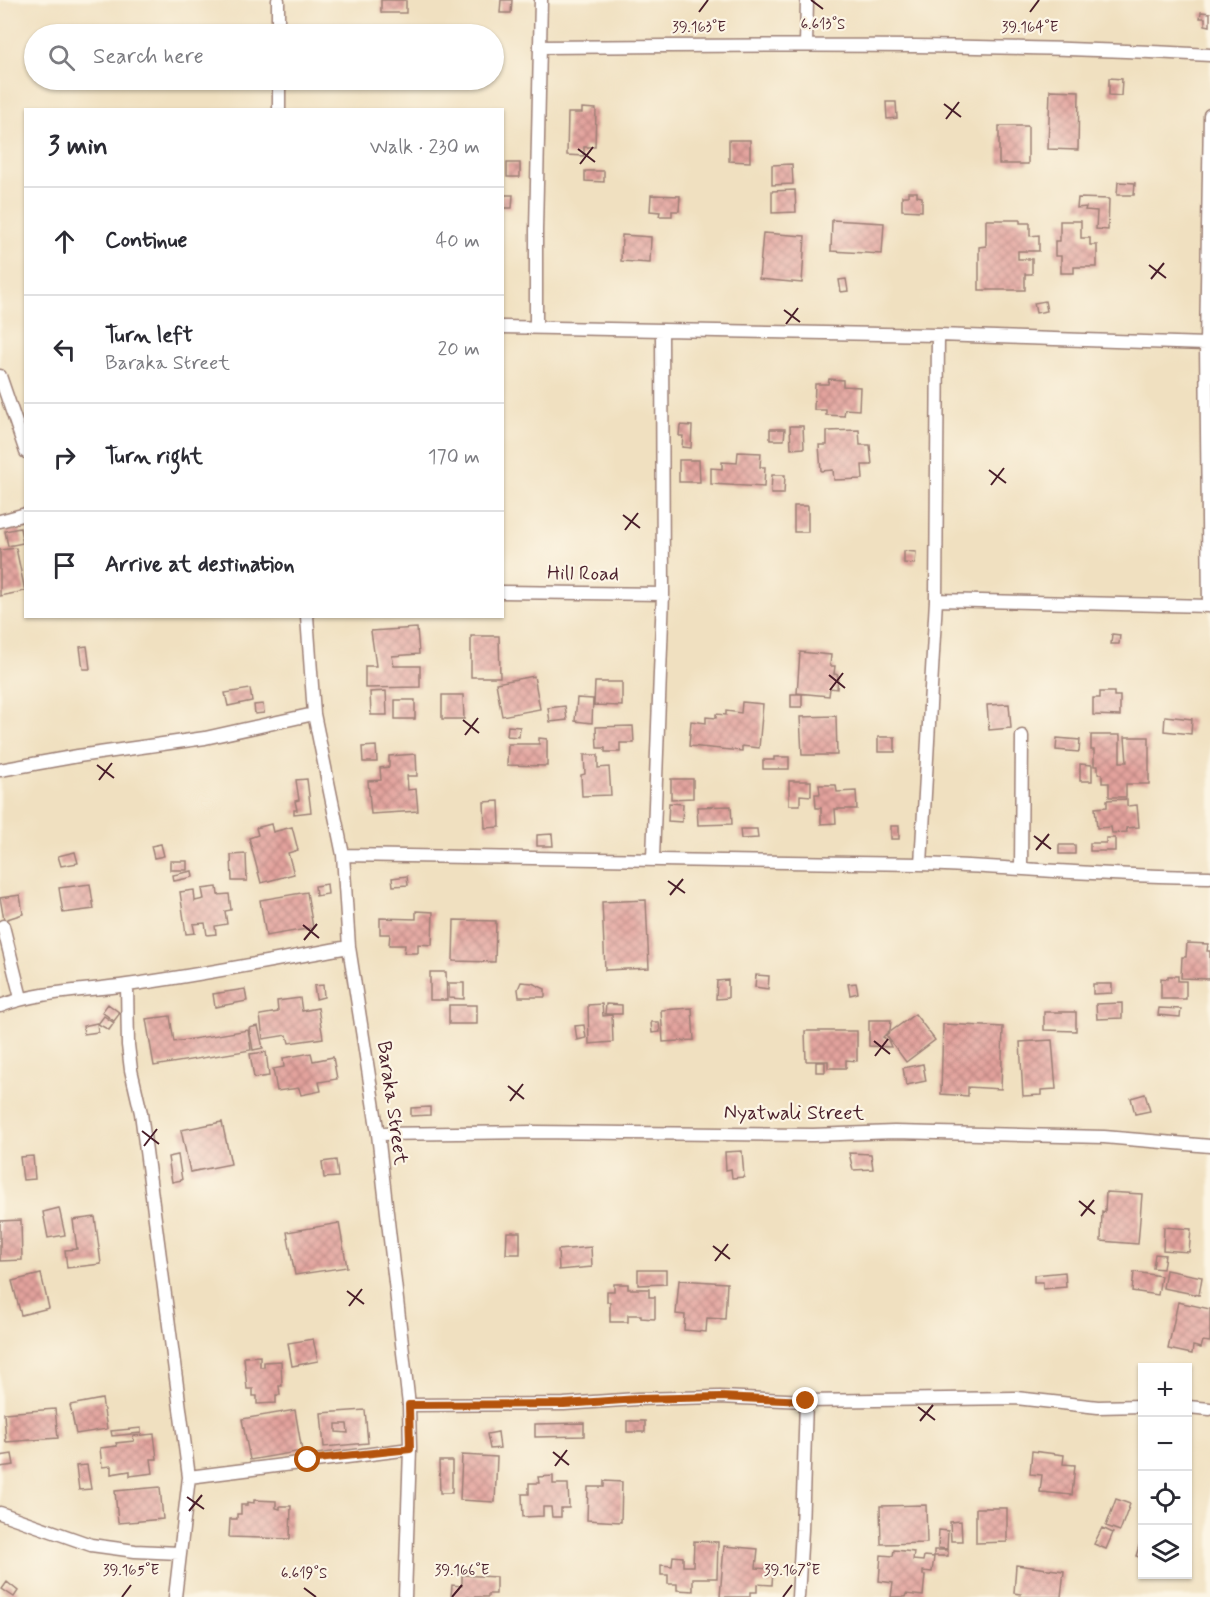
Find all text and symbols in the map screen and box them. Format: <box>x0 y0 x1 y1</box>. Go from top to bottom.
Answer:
text: 6.613°S <box>801 15 845 35</box>
text: 39.163°E <box>672 18 726 38</box>
text: 39.164°E <box>1002 18 1059 38</box>
search box <box>24 24 504 90</box>
icon: search <box>45 41 78 74</box>
text: Search here <box>93 43 204 71</box>
text: 3 min <box>48 130 108 164</box>
text: Walk · 230 m <box>370 134 480 161</box>
icon: ahead <box>48 225 81 258</box>
text: Continue <box>105 227 187 255</box>
text: 40 m <box>436 228 480 255</box>
text: Turn left <box>105 322 193 350</box>
icon: left <box>48 333 81 366</box>
text: 20 m <box>437 336 480 363</box>
text: Baraka Street <box>105 350 230 377</box>
icon: right <box>48 441 81 474</box>
text: Turn right <box>105 443 203 471</box>
text: 170 m <box>428 444 480 471</box>
icon: arrive <box>48 549 81 582</box>
text: Arrive at destination <box>105 551 295 579</box>
street label: Hill Road <box>547 560 619 588</box>
street label: Baraka Street <box>370 1039 414 1167</box>
street label: Nyatwali Street <box>724 1100 864 1127</box>
map controls <box>1138 1363 1192 1579</box>
button: + <box>1138 1363 1192 1417</box>
route end <box>792 1387 818 1413</box>
button: − <box>1138 1417 1192 1471</box>
route start <box>294 1446 320 1472</box>
button: locate <box>1138 1471 1192 1525</box>
button: layers <box>1138 1525 1192 1579</box>
text: 39.165°E <box>103 1561 159 1581</box>
text: 39.166°E <box>434 1561 490 1581</box>
text: 39.167°E <box>764 1561 820 1581</box>
text: 6.619°S <box>281 1564 327 1584</box>

